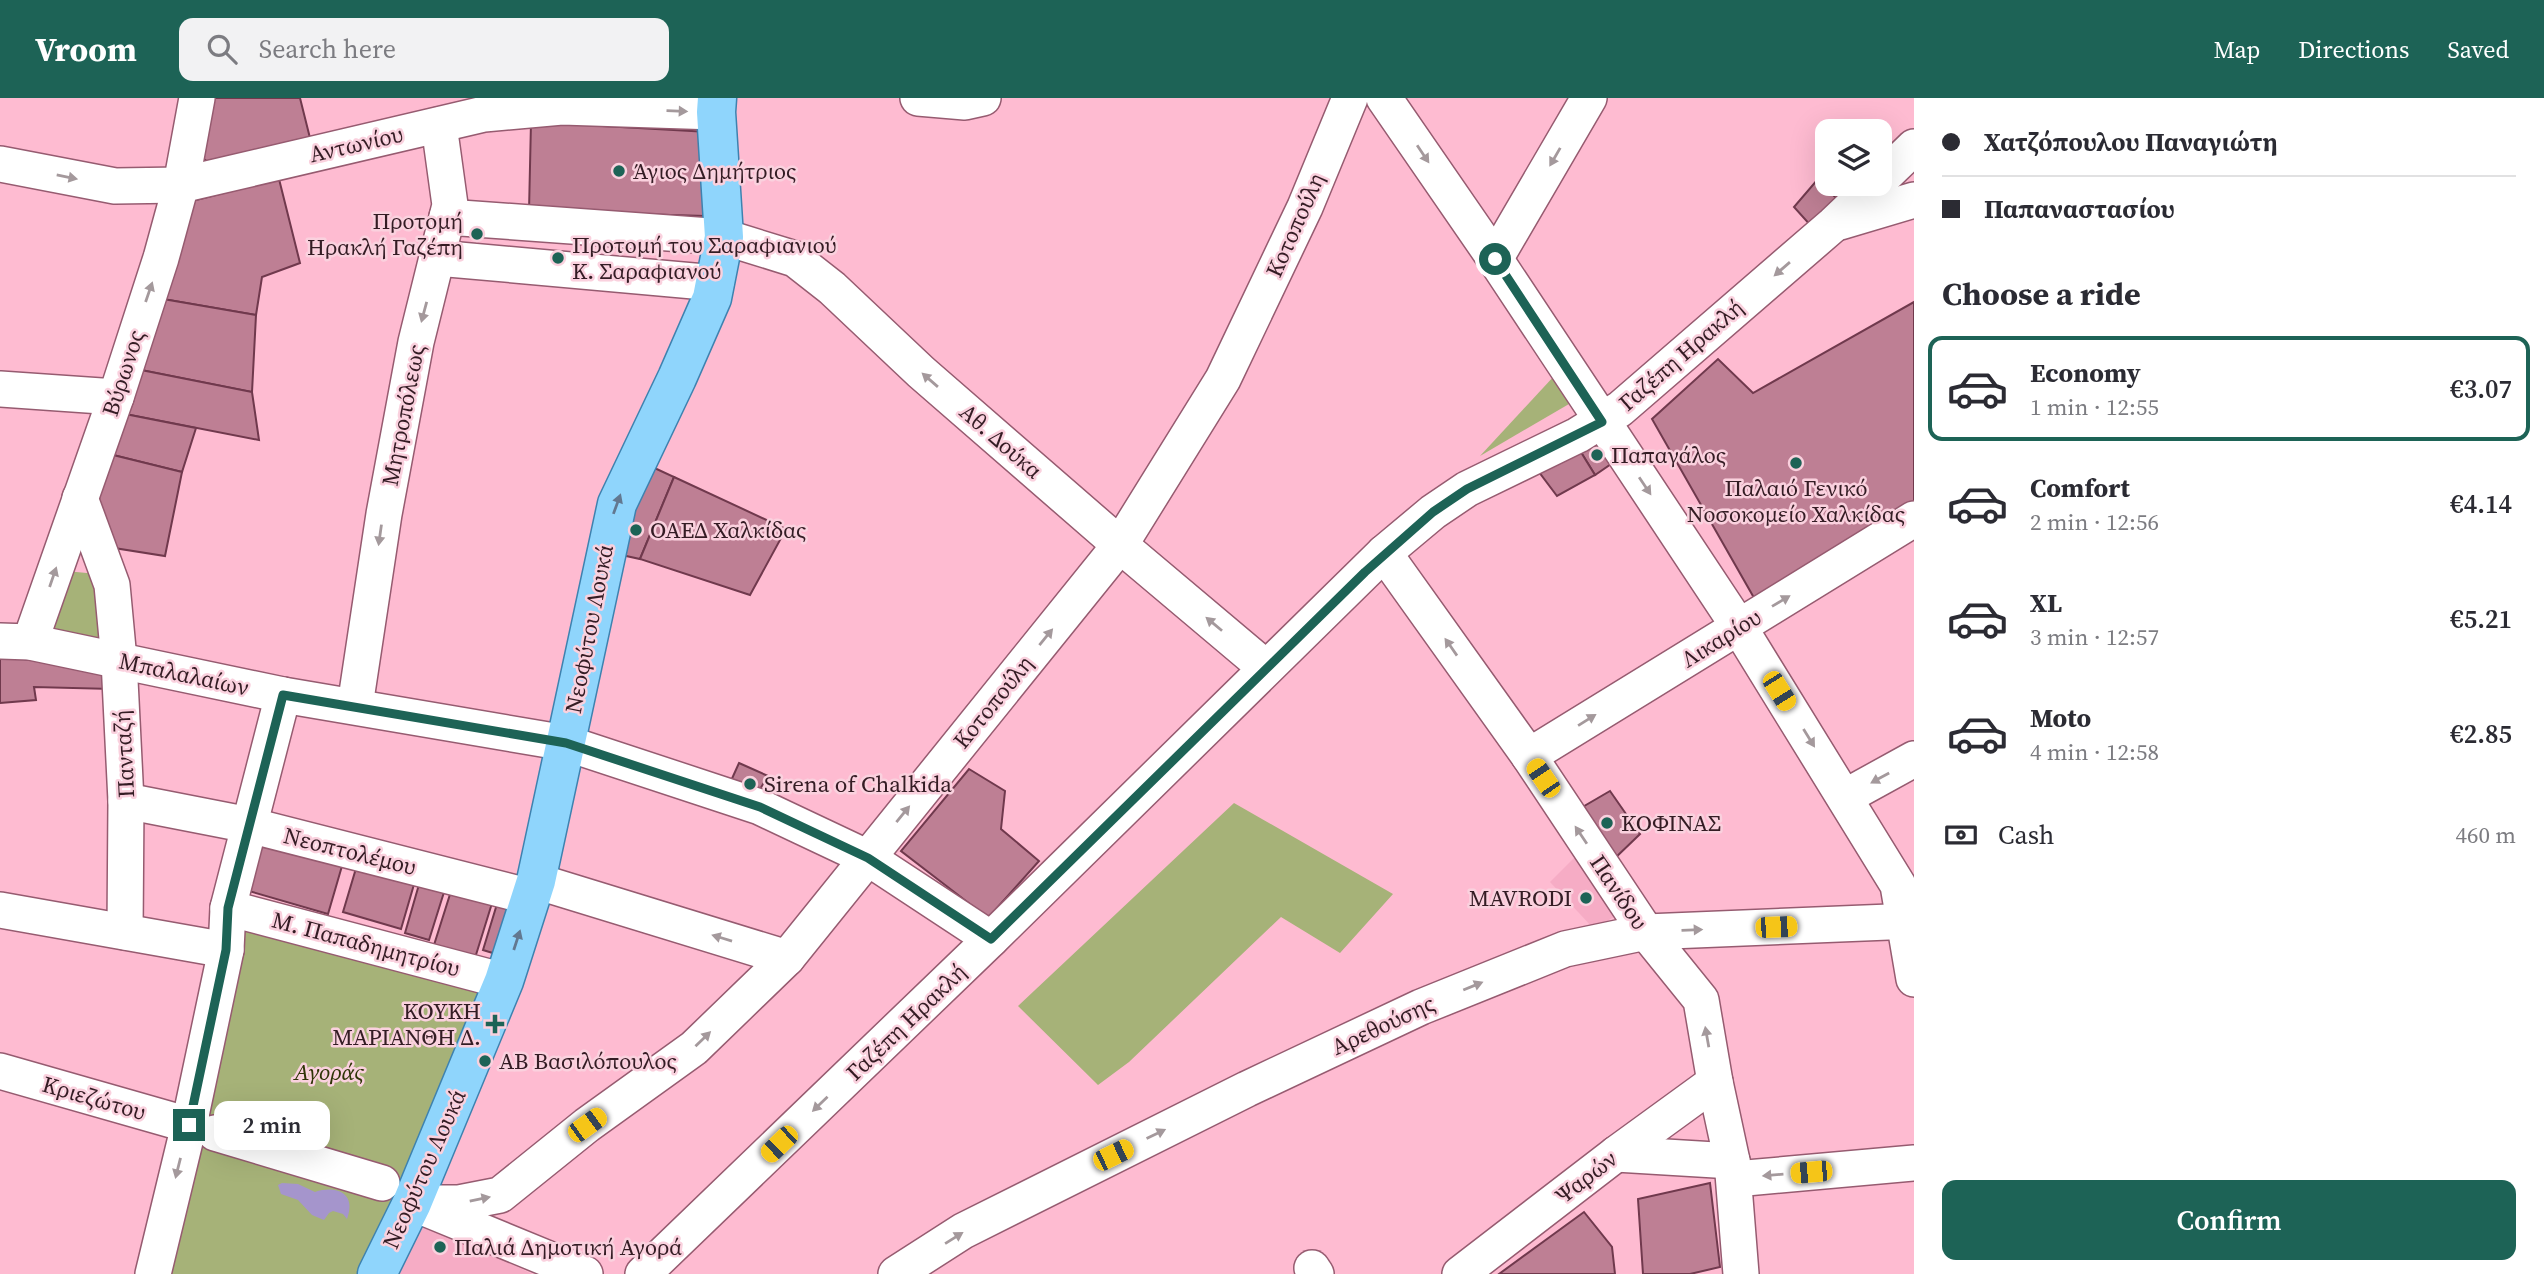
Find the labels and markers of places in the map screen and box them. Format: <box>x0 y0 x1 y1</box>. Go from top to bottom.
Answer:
place label: Άγιος Δημήτριος <box>633 155 796 187</box>
marker: Άγιος Δημήτριος <box>611 163 627 179</box>
place label: Προτομή Ηρακλή Γαζέπη <box>307 205 463 263</box>
marker: Προτομή Ηρακλή Γαζέπη <box>469 226 485 242</box>
place label: Προτομή του Σαραφιανιού Κ. Σαραφιανού <box>572 229 837 287</box>
marker: Προτομή του Σαραφιανιού Κ. Σαραφιανού <box>550 250 566 266</box>
place label: Παπαγάλος <box>1611 439 1726 471</box>
marker: Παπαγάλος <box>1589 447 1605 463</box>
marker: Παλαιό Γενικό Νοσοκομείο Χαλκίδας <box>1788 455 1804 471</box>
place label: Παλαιό Γενικό Νοσοκομείο Χαλκίδας <box>1687 472 1905 530</box>
place label: ΟΑΕΔ Χαλκίδας <box>650 514 807 546</box>
marker: ΟΑΕΔ Χαλκίδας <box>628 522 644 538</box>
place label: Sirena of Chalkida <box>764 768 952 800</box>
marker: Sirena of Chalkida <box>742 776 758 792</box>
place label: ΚΟΦΙΝΑΣ <box>1621 807 1721 839</box>
marker: ΚΟΦΙΝΑΣ <box>1599 815 1615 831</box>
place label: MAVRODI <box>1469 882 1572 914</box>
marker: MAVRODI <box>1578 890 1594 906</box>
place label: ΚΟΥΚΗ ΜΑΡΙΑΝΘΗ Δ. <box>332 995 481 1053</box>
marker: ΚΟΥΚΗ ΜΑΡΙΑΝΘΗ Δ. <box>487 1016 503 1032</box>
place label: ΑΒ Βασιλόπουλος <box>499 1045 677 1077</box>
marker: ΑΒ Βασιλόπουλος <box>477 1053 493 1069</box>
place label: Παλιά Δημοτική Αγορά <box>454 1231 682 1263</box>
marker: Παλιά Δημοτική Αγορά <box>432 1239 448 1255</box>

